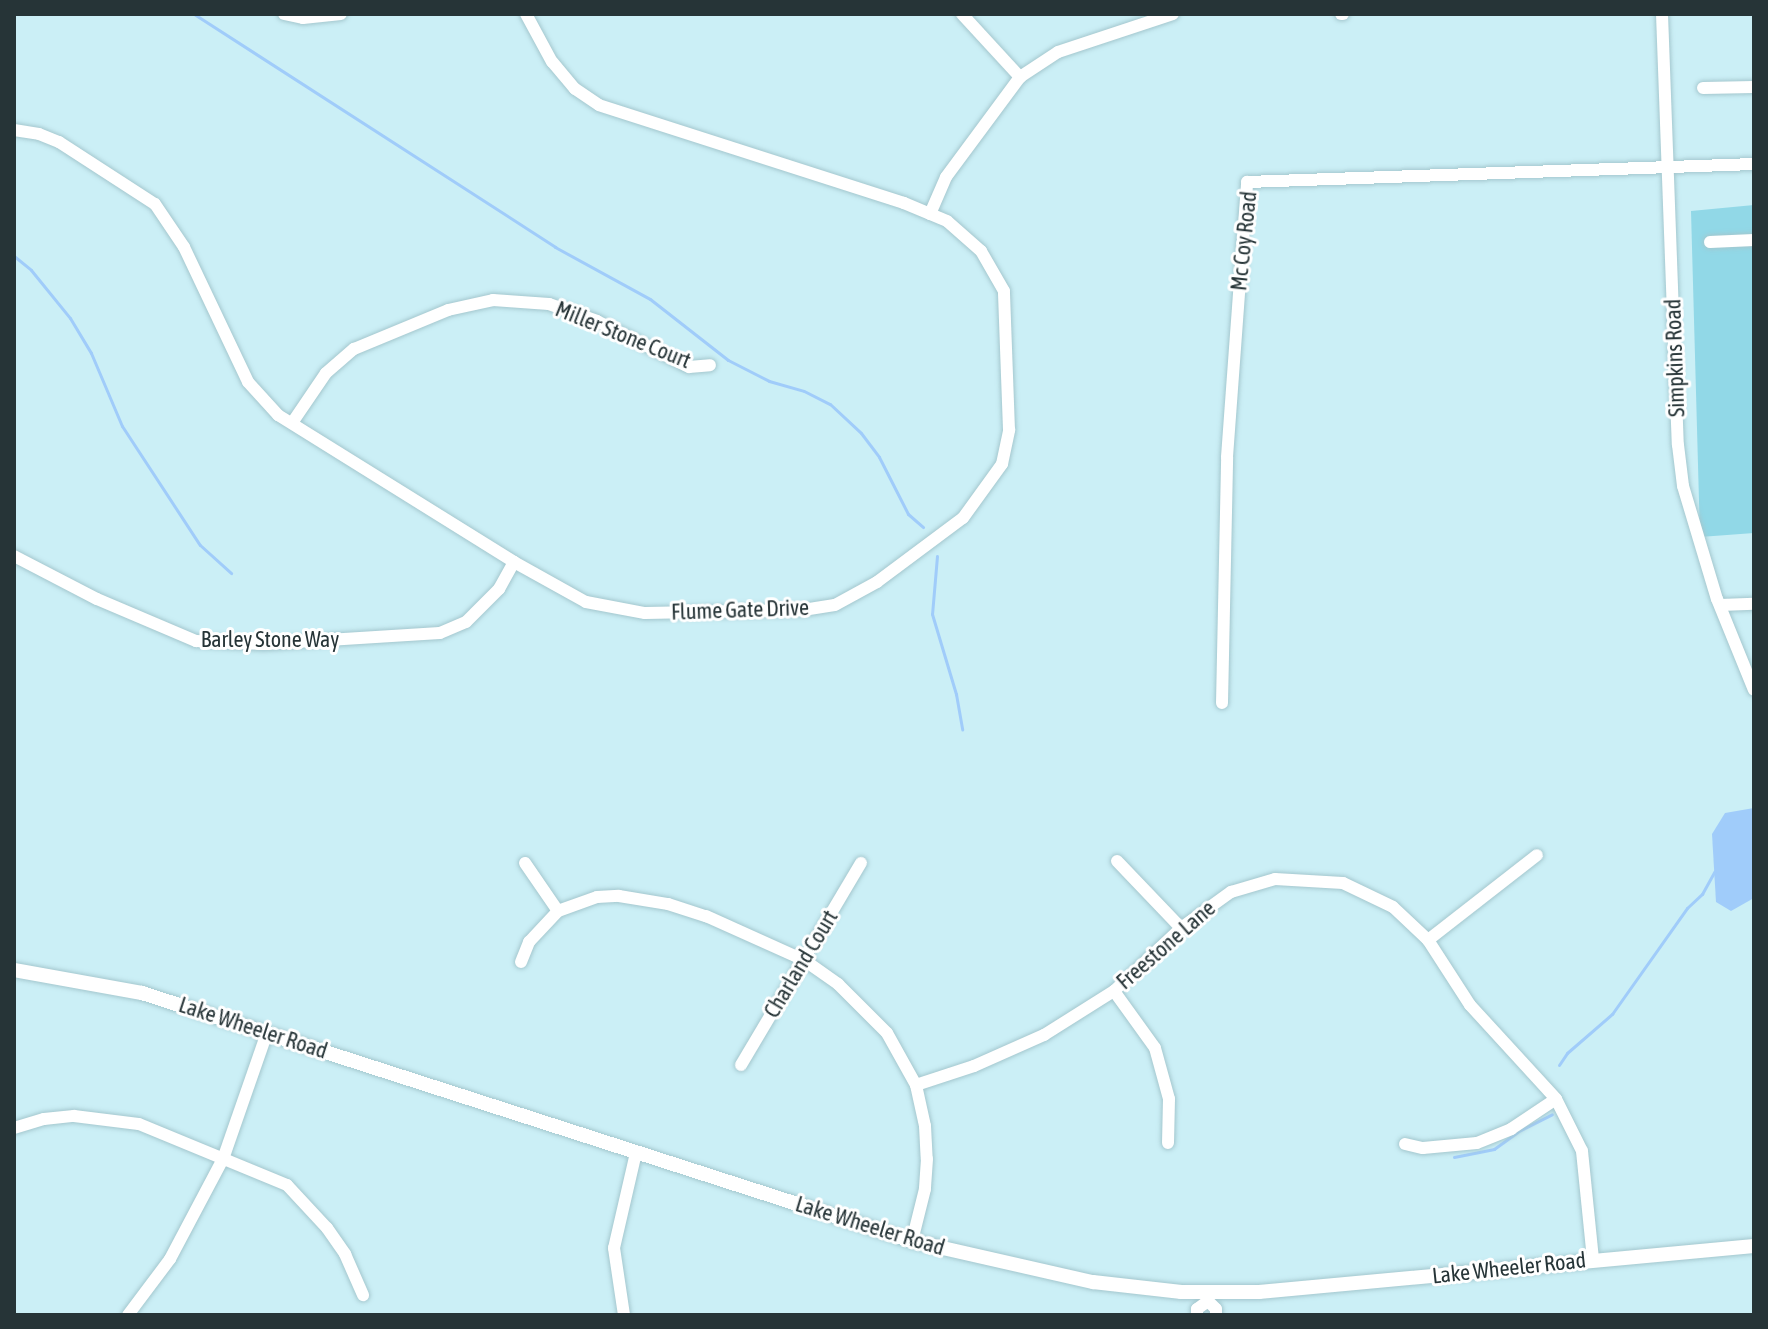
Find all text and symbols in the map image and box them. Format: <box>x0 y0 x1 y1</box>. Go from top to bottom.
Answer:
street label: Mc Coy Road <box>1226 190 1262 292</box>
street label: Miller Stone Court <box>551 296 695 374</box>
street label: Simpkins Road <box>1660 299 1690 417</box>
street label: Flume Gate Drive <box>671 594 809 626</box>
street label: Barley Stone Way <box>201 627 339 653</box>
street label: Freestone Lane <box>1111 895 1221 995</box>
street label: Charland Court <box>759 905 843 1023</box>
street label: Lake Wheeler Road <box>175 992 331 1064</box>
street label: Lake Wheeler Road <box>792 1191 948 1261</box>
street label: Lake Wheeler Road <box>1431 1247 1587 1289</box>

